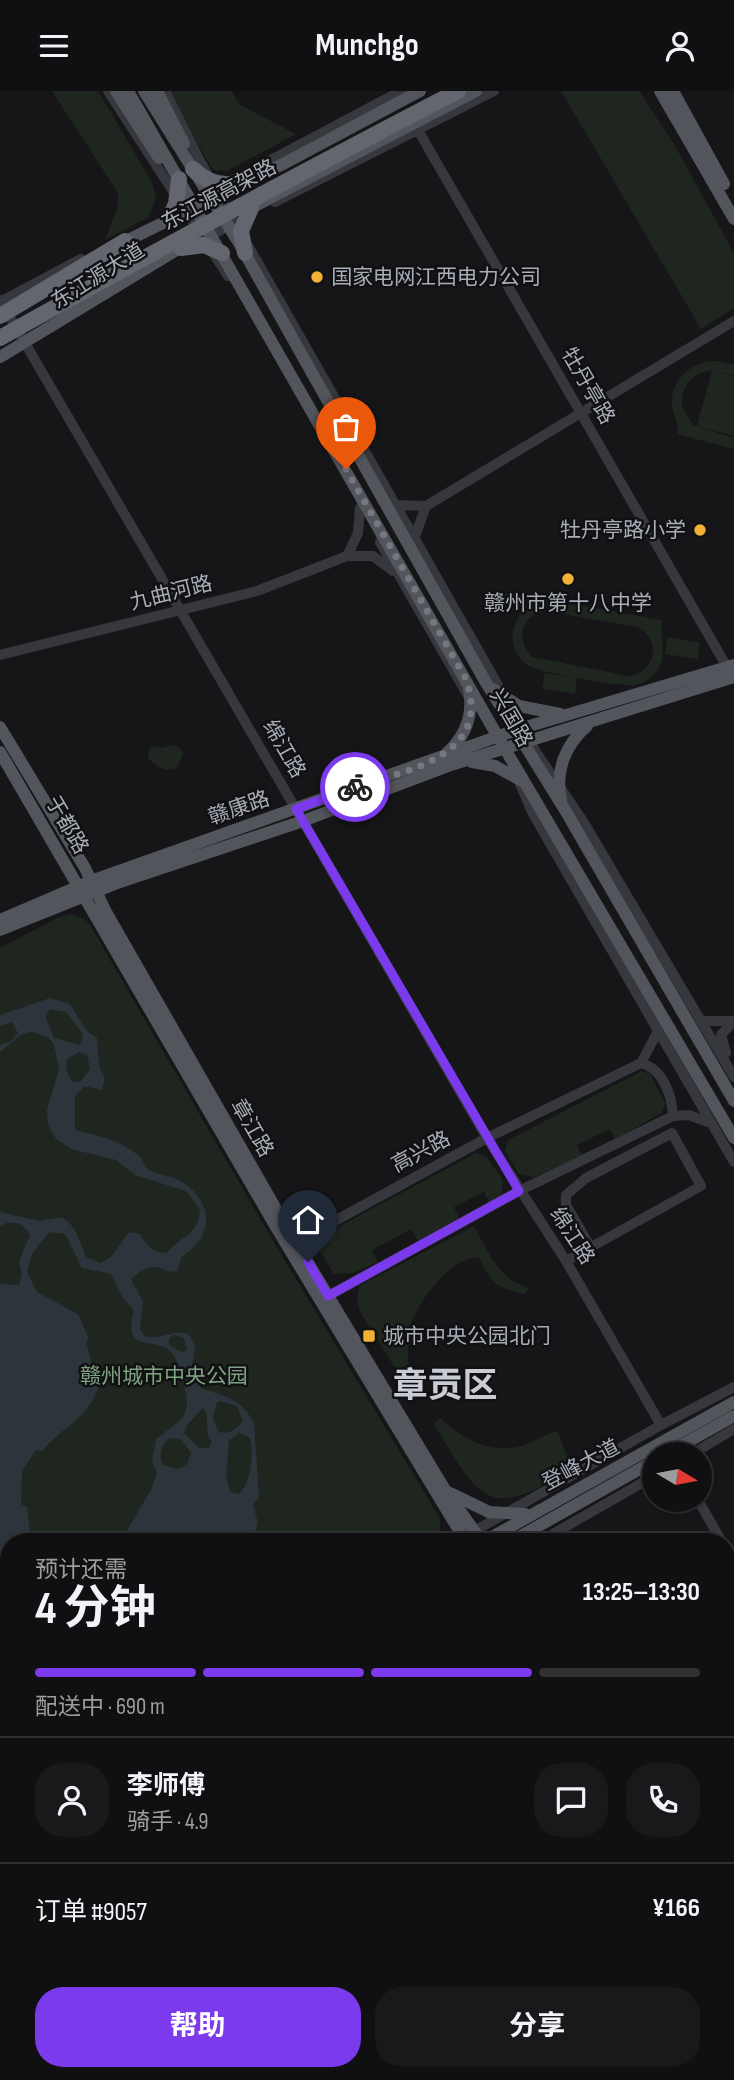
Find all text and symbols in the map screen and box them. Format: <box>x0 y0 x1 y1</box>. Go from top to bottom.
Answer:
text: Munchgo <box>315 26 419 65</box>
icon: menu <box>35 27 73 65</box>
icon: person <box>661 27 699 65</box>
street label: 东江源高架路 <box>158 154 280 236</box>
street label: 东江源大道 <box>47 238 149 314</box>
place label: 国家电网江西电力公司 <box>331 265 541 290</box>
marker: 国家电网江西电力公司 <box>309 269 325 285</box>
street label: 牡丹亭路 <box>556 343 620 429</box>
pin <box>316 397 376 469</box>
icon: bag <box>327 408 365 446</box>
place label: 牡丹亭路小学 <box>560 518 686 543</box>
marker: 牡丹亭路小学 <box>692 522 708 538</box>
street label: 九曲河路 <box>127 571 215 615</box>
marker: 赣州市第十八中学 <box>560 571 576 587</box>
place label: 赣州市第十八中学 <box>484 591 652 616</box>
street label: 兴国路 <box>484 684 538 752</box>
street label: 绵江路 <box>257 715 311 783</box>
courier <box>320 752 390 822</box>
icon: bike <box>336 768 374 806</box>
street label: 赣康路 <box>205 786 273 830</box>
street label: 于都路 <box>40 791 94 859</box>
street label: 章江路 <box>225 1094 279 1162</box>
street label: 高兴路 <box>387 1126 455 1178</box>
pin <box>278 1190 338 1262</box>
icon: home <box>289 1201 327 1239</box>
street label: 绵江路 <box>544 1203 600 1269</box>
place label: 城市中央公园北门 <box>383 1324 551 1349</box>
marker: 城市中央公园北门 <box>361 1328 377 1344</box>
park label: 赣州城市中央公园 <box>80 1364 248 1389</box>
district label: 章贡区 <box>392 1365 498 1408</box>
street label: 登峰大道 <box>538 1434 624 1496</box>
north arrow <box>642 1442 712 1512</box>
map controls <box>642 1442 712 1512</box>
text: 预计还需 <box>35 1556 127 1584</box>
text: 13:25–13:30 <box>583 1577 700 1608</box>
text: 4 分钟 <box>35 1582 156 1637</box>
text: 配送中 · 690 m <box>35 1693 165 1721</box>
button: person <box>35 1763 109 1837</box>
button: chat <box>534 1763 608 1837</box>
button: phone <box>626 1763 700 1837</box>
text: 李师傅 <box>127 1771 205 1802</box>
text: 骑手 · 4.9 <box>127 1808 209 1836</box>
text: ¥166 <box>652 1893 700 1924</box>
text: 订单 #9057 <box>35 1897 147 1928</box>
button: 帮助 <box>35 1987 361 2067</box>
button: 分享 <box>375 1987 700 2067</box>

